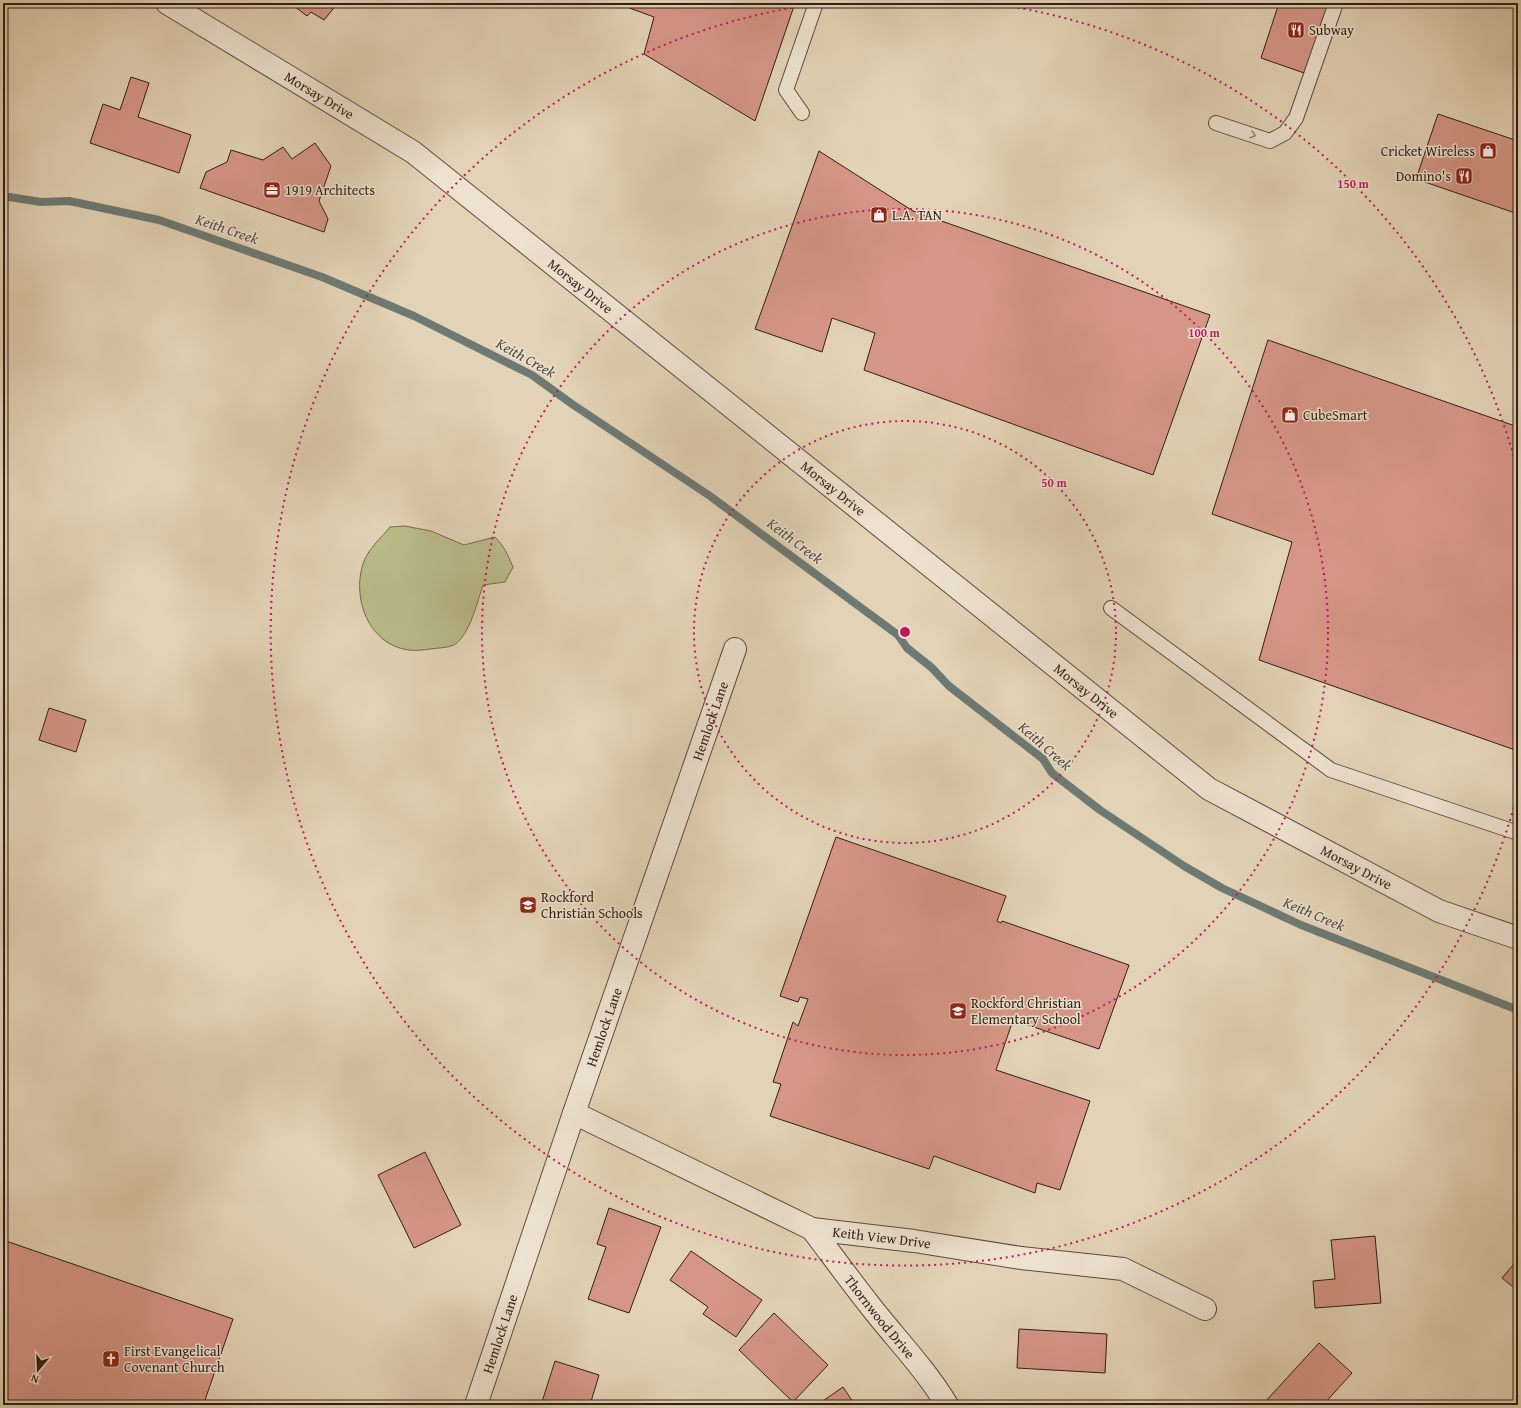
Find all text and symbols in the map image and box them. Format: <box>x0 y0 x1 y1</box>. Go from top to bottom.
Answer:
restaurant icon: Subway <box>1286 20 1306 40</box>
place label: Subway <box>1309 20 1354 40</box>
street label: Morsay Drive <box>281 66 358 124</box>
one-way arrow <box>1250 131 1257 139</box>
place label: Cricket Wireless <box>1381 141 1475 161</box>
shop icon: Cricket Wireless <box>1478 141 1498 161</box>
place label: Domino's <box>1396 166 1451 186</box>
restaurant icon: Domino's <box>1454 166 1474 186</box>
text: 150 m <box>1337 175 1370 192</box>
office icon: 1919 Architects <box>262 180 282 200</box>
place label: 1919 Architects <box>285 180 375 200</box>
shop icon: L.A. TAN <box>869 205 889 225</box>
place label: L.A. TAN <box>892 205 942 225</box>
water label: Keith Creek <box>192 208 262 249</box>
street label: Morsay Drive <box>544 254 617 318</box>
text: 100 m <box>1188 324 1221 341</box>
water label: Keith Creek <box>492 332 560 383</box>
shop icon: CubeSmart <box>1280 405 1300 425</box>
place label: CubeSmart <box>1303 405 1368 425</box>
street label: Morsay Drive <box>797 456 870 521</box>
text: 50 m <box>1041 474 1067 491</box>
water label: Keith Creek <box>762 512 828 569</box>
centre of rings <box>898 625 912 639</box>
street label: Morsay Drive <box>1050 659 1123 723</box>
street label: Hemlock Lane <box>687 678 733 763</box>
water label: Keith Creek <box>1013 716 1077 775</box>
street label: Morsay Drive <box>1317 840 1396 895</box>
place label: Rockford Christian Schools <box>541 887 643 923</box>
water label: Keith Creek <box>1279 891 1348 936</box>
school or university icon: Rockford Christian Schools <box>518 895 538 915</box>
street label: Hemlock Lane <box>581 984 627 1069</box>
place label: Rockford Christian Elementary School <box>971 993 1081 1029</box>
school or university icon: Rockford Christian Elementary School <box>948 1001 968 1021</box>
street label: Keith View Drive <box>831 1221 933 1254</box>
street label: Thornwood Drive <box>840 1271 920 1363</box>
street label: Hemlock Lane <box>477 1291 523 1376</box>
place label: First Evangelical Covenant Church <box>124 1341 225 1377</box>
church icon: First Evangelical Covenant Church <box>101 1349 121 1369</box>
north arrow <box>18 1350 58 1390</box>
text: N <box>28 1370 41 1388</box>

